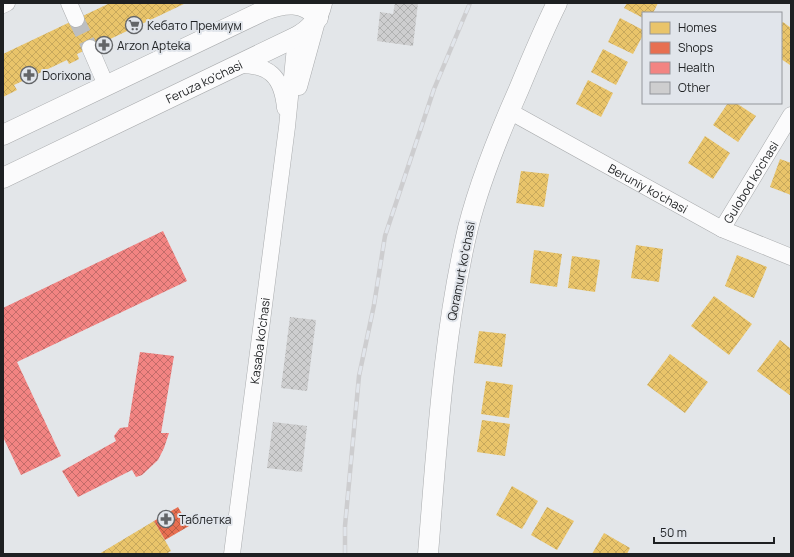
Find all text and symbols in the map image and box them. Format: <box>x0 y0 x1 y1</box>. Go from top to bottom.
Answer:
legend <box>642 12 782 104</box>
supermarket icon: Кебато Премиум <box>124 15 144 35</box>
place label: Кебато Премиум <box>147 17 242 34</box>
text: Homes <box>678 19 717 36</box>
pharmacy icon: Arzon Apteka <box>94 35 114 55</box>
place label: Arzon Apteka <box>117 37 190 54</box>
text: Shops <box>678 39 713 56</box>
street label: Feruza ko'chasi <box>163 56 245 107</box>
text: Health <box>678 59 715 76</box>
pharmacy icon: Dorixona <box>19 65 39 85</box>
place label: Dorixona <box>42 67 91 84</box>
text: Other <box>678 79 711 96</box>
street label: Gulobod ko'chasi <box>719 138 782 226</box>
street label: Beruniy ko'chasi <box>605 159 691 217</box>
street label: Qoramurt koʻchasi <box>443 220 479 322</box>
street label: Kasaba ko'chasi <box>245 297 273 385</box>
pharmacy icon: Таблетка <box>156 509 176 529</box>
place label: Таблетка <box>179 511 232 528</box>
scale bar <box>654 519 774 545</box>
text: 50 m <box>660 524 687 541</box>

